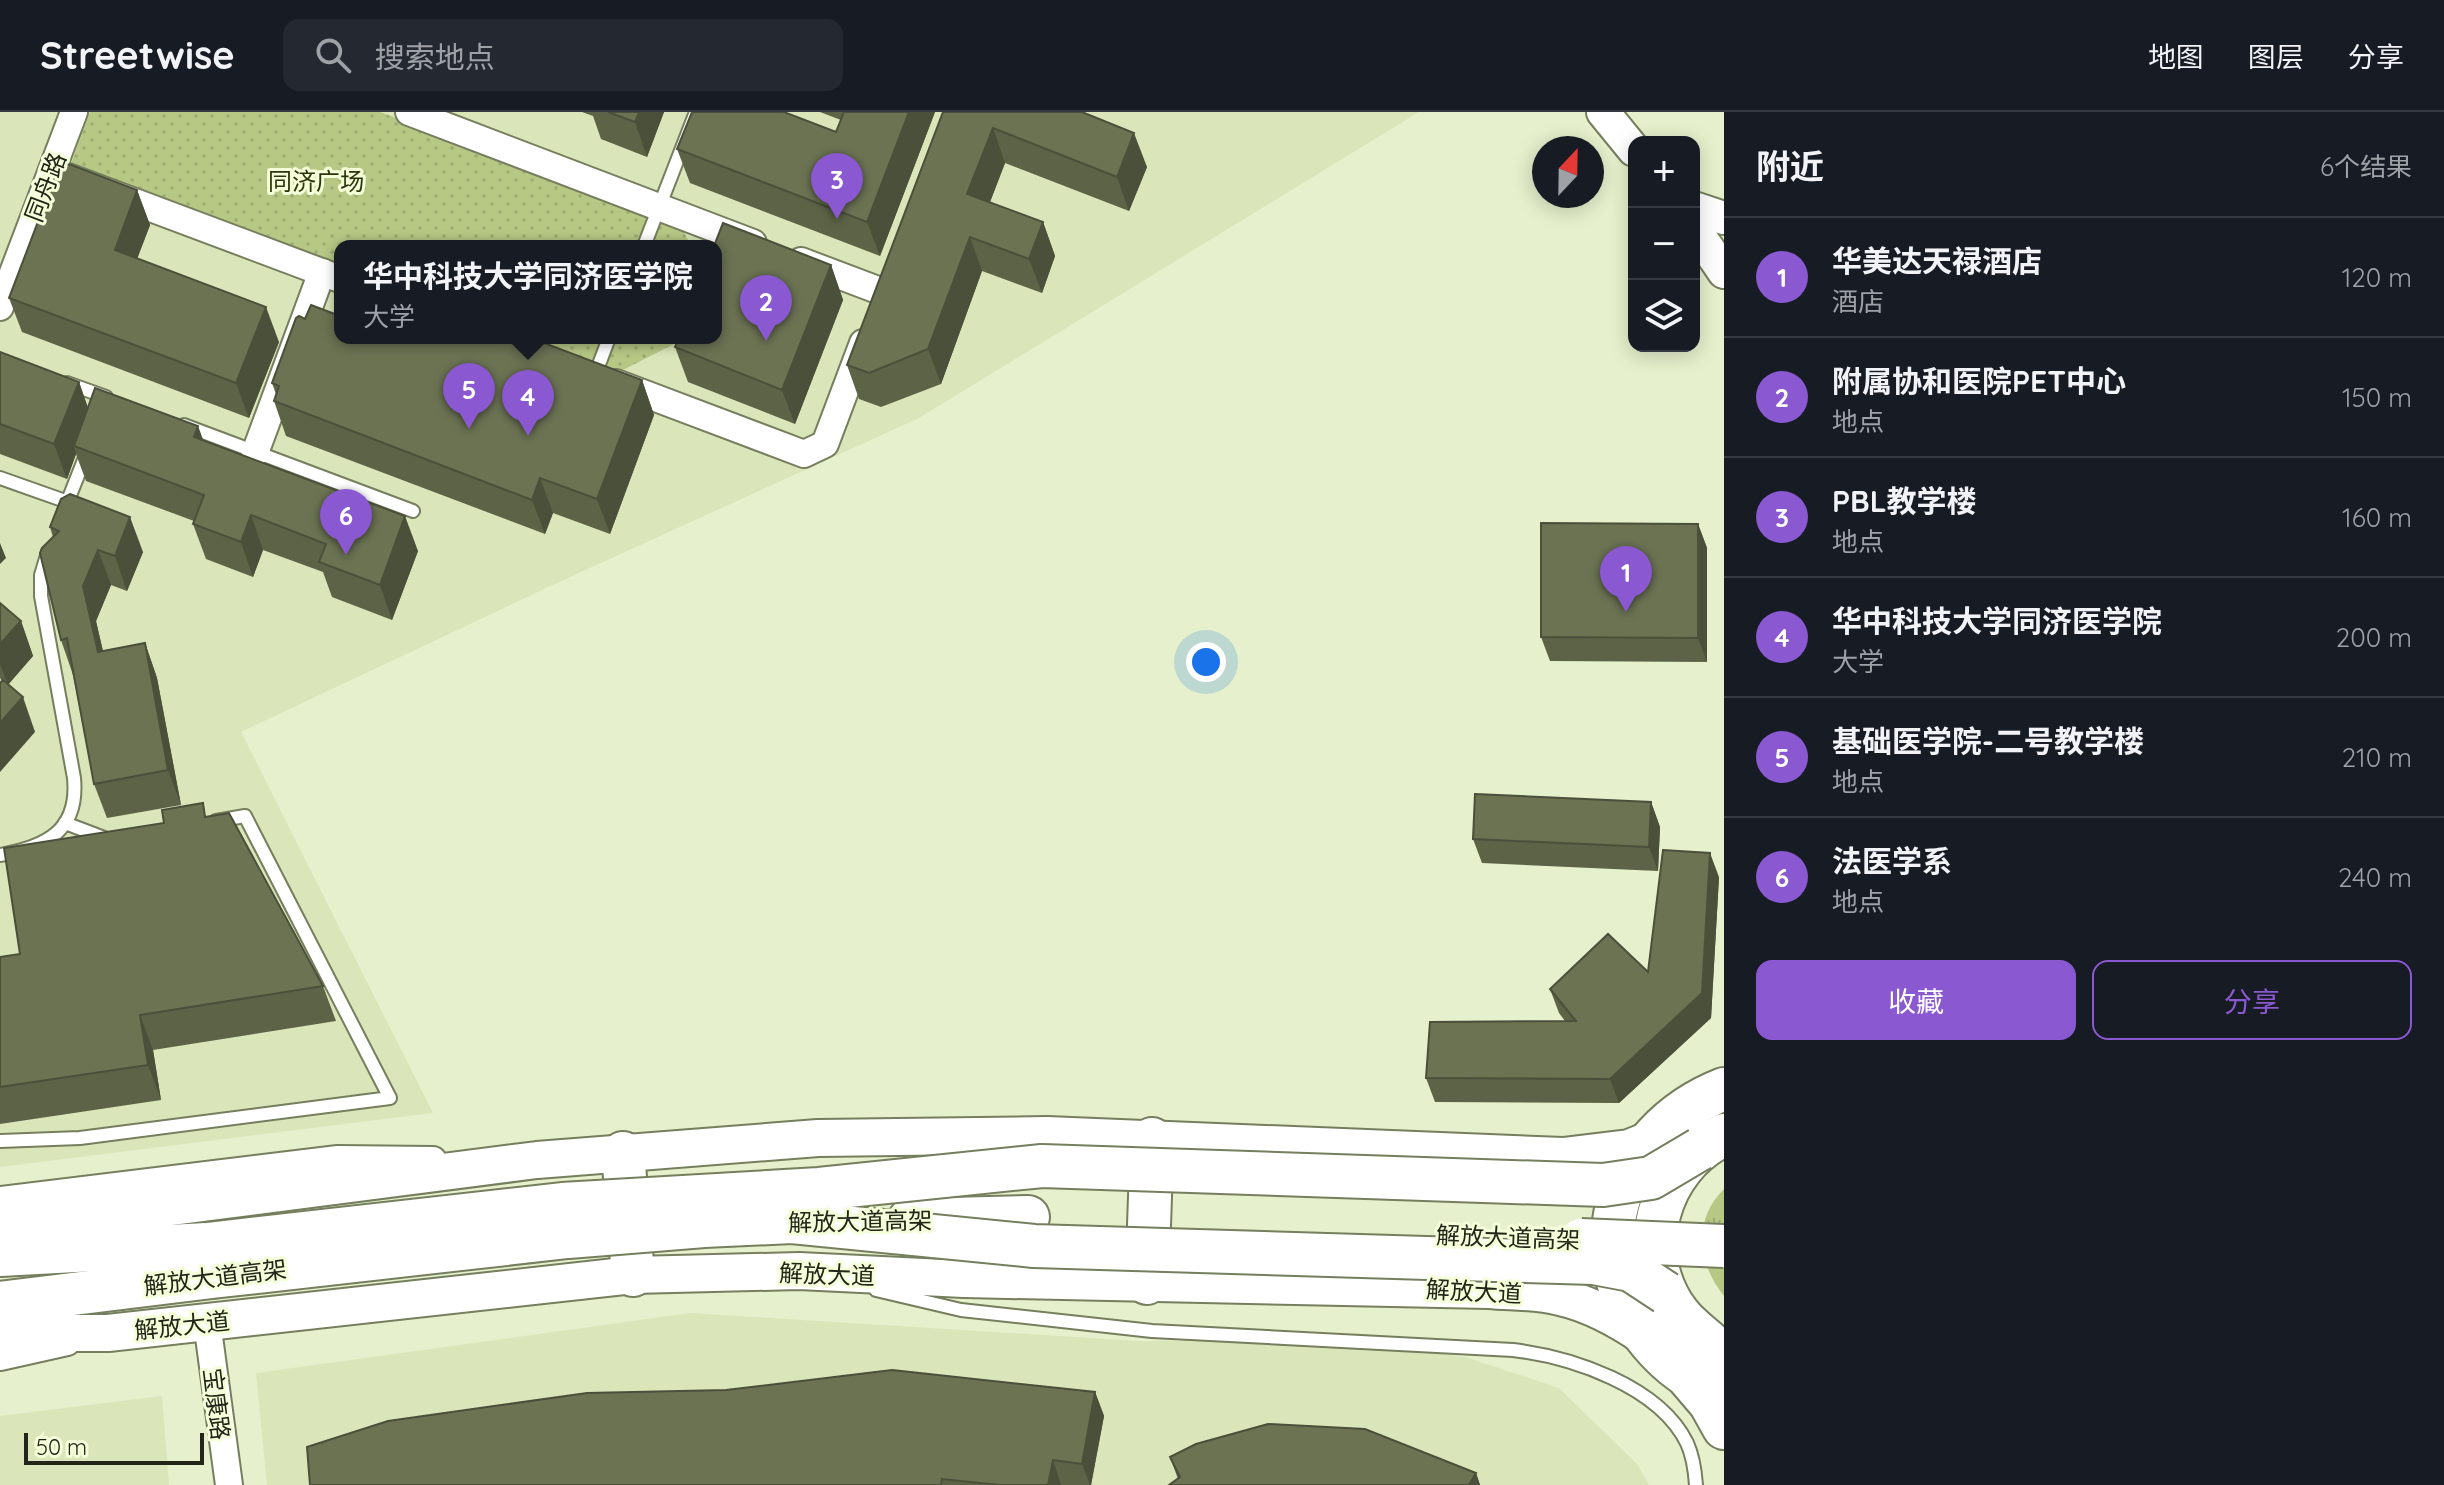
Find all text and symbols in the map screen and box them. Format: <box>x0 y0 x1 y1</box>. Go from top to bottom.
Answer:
search box <box>283 19 843 91</box>
text: Streetwise <box>40 31 235 79</box>
icon: search <box>311 33 355 77</box>
text: 搜索地点 <box>375 38 495 76</box>
text: 地图 <box>2148 39 2204 74</box>
text: 图层 <box>2248 39 2304 74</box>
text: 分享 <box>2348 39 2404 74</box>
north arrow <box>1532 136 1604 208</box>
map controls <box>1628 136 1700 352</box>
button: + <box>1628 136 1700 208</box>
text: 附近 <box>1756 145 1824 188</box>
street label: 同舟路 <box>18 148 72 226</box>
text: 6个结果 <box>2320 150 2412 183</box>
pin: 3 <box>811 153 863 219</box>
park label: 同济广场 <box>268 166 364 196</box>
button: − <box>1628 208 1700 280</box>
popup <box>334 240 722 344</box>
text: 华美达天禄酒店 <box>1832 242 2042 280</box>
text: 华中科技大学同济医学院 <box>363 257 693 295</box>
text: 1 <box>1777 261 1787 294</box>
text: 120 m <box>2342 261 2412 294</box>
pin: 2 <box>740 275 792 341</box>
button: layers <box>1628 280 1700 352</box>
text: 酒店 <box>1832 285 1884 318</box>
text: 大学 <box>363 300 415 333</box>
text: 附属协和医院PET中心 <box>1832 362 2126 400</box>
pin: 5 <box>443 363 495 429</box>
pin: 4 <box>502 370 554 436</box>
text: 2 <box>1775 381 1789 414</box>
text: 150 m <box>2342 381 2412 414</box>
text: 地点 <box>1832 405 1884 438</box>
text: PBL教学楼 <box>1832 482 1977 520</box>
pin: 6 <box>320 489 372 555</box>
text: 3 <box>1775 501 1789 534</box>
text: 160 m <box>2342 501 2412 534</box>
text: 地点 <box>1832 525 1884 558</box>
pin: 1 <box>1600 546 1652 612</box>
text: 华中科技大学同济医学院 <box>1832 602 2162 640</box>
text: 4 <box>1774 621 1790 654</box>
text: 200 m <box>2336 621 2412 654</box>
your location <box>1186 642 1226 682</box>
text: 大学 <box>1832 645 1884 678</box>
text: 基础医学院-二号教学楼 <box>1832 722 2144 760</box>
text: 5 <box>1775 741 1789 774</box>
text: 210 m <box>2342 741 2412 774</box>
text: 地点 <box>1832 765 1884 798</box>
text: 法医学系 <box>1832 842 1952 880</box>
text: 6 <box>1775 861 1789 894</box>
text: 240 m <box>2338 861 2412 894</box>
text: 地点 <box>1832 885 1884 918</box>
button: 收藏 <box>1756 960 2076 1040</box>
button: 分享 <box>2092 960 2412 1040</box>
street label: 解放大道高架 <box>788 1205 932 1237</box>
street label: 解放大道高架 <box>1436 1219 1580 1255</box>
street label: 解放大道高架 <box>142 1253 288 1301</box>
street label: 解放大道 <box>779 1257 875 1291</box>
street label: 解放大道 <box>1425 1274 1523 1308</box>
street label: 解放大道 <box>133 1305 231 1345</box>
street label: 宝康路 <box>198 1366 236 1442</box>
scale bar <box>24 1429 204 1465</box>
text: 50 m <box>36 1433 87 1461</box>

